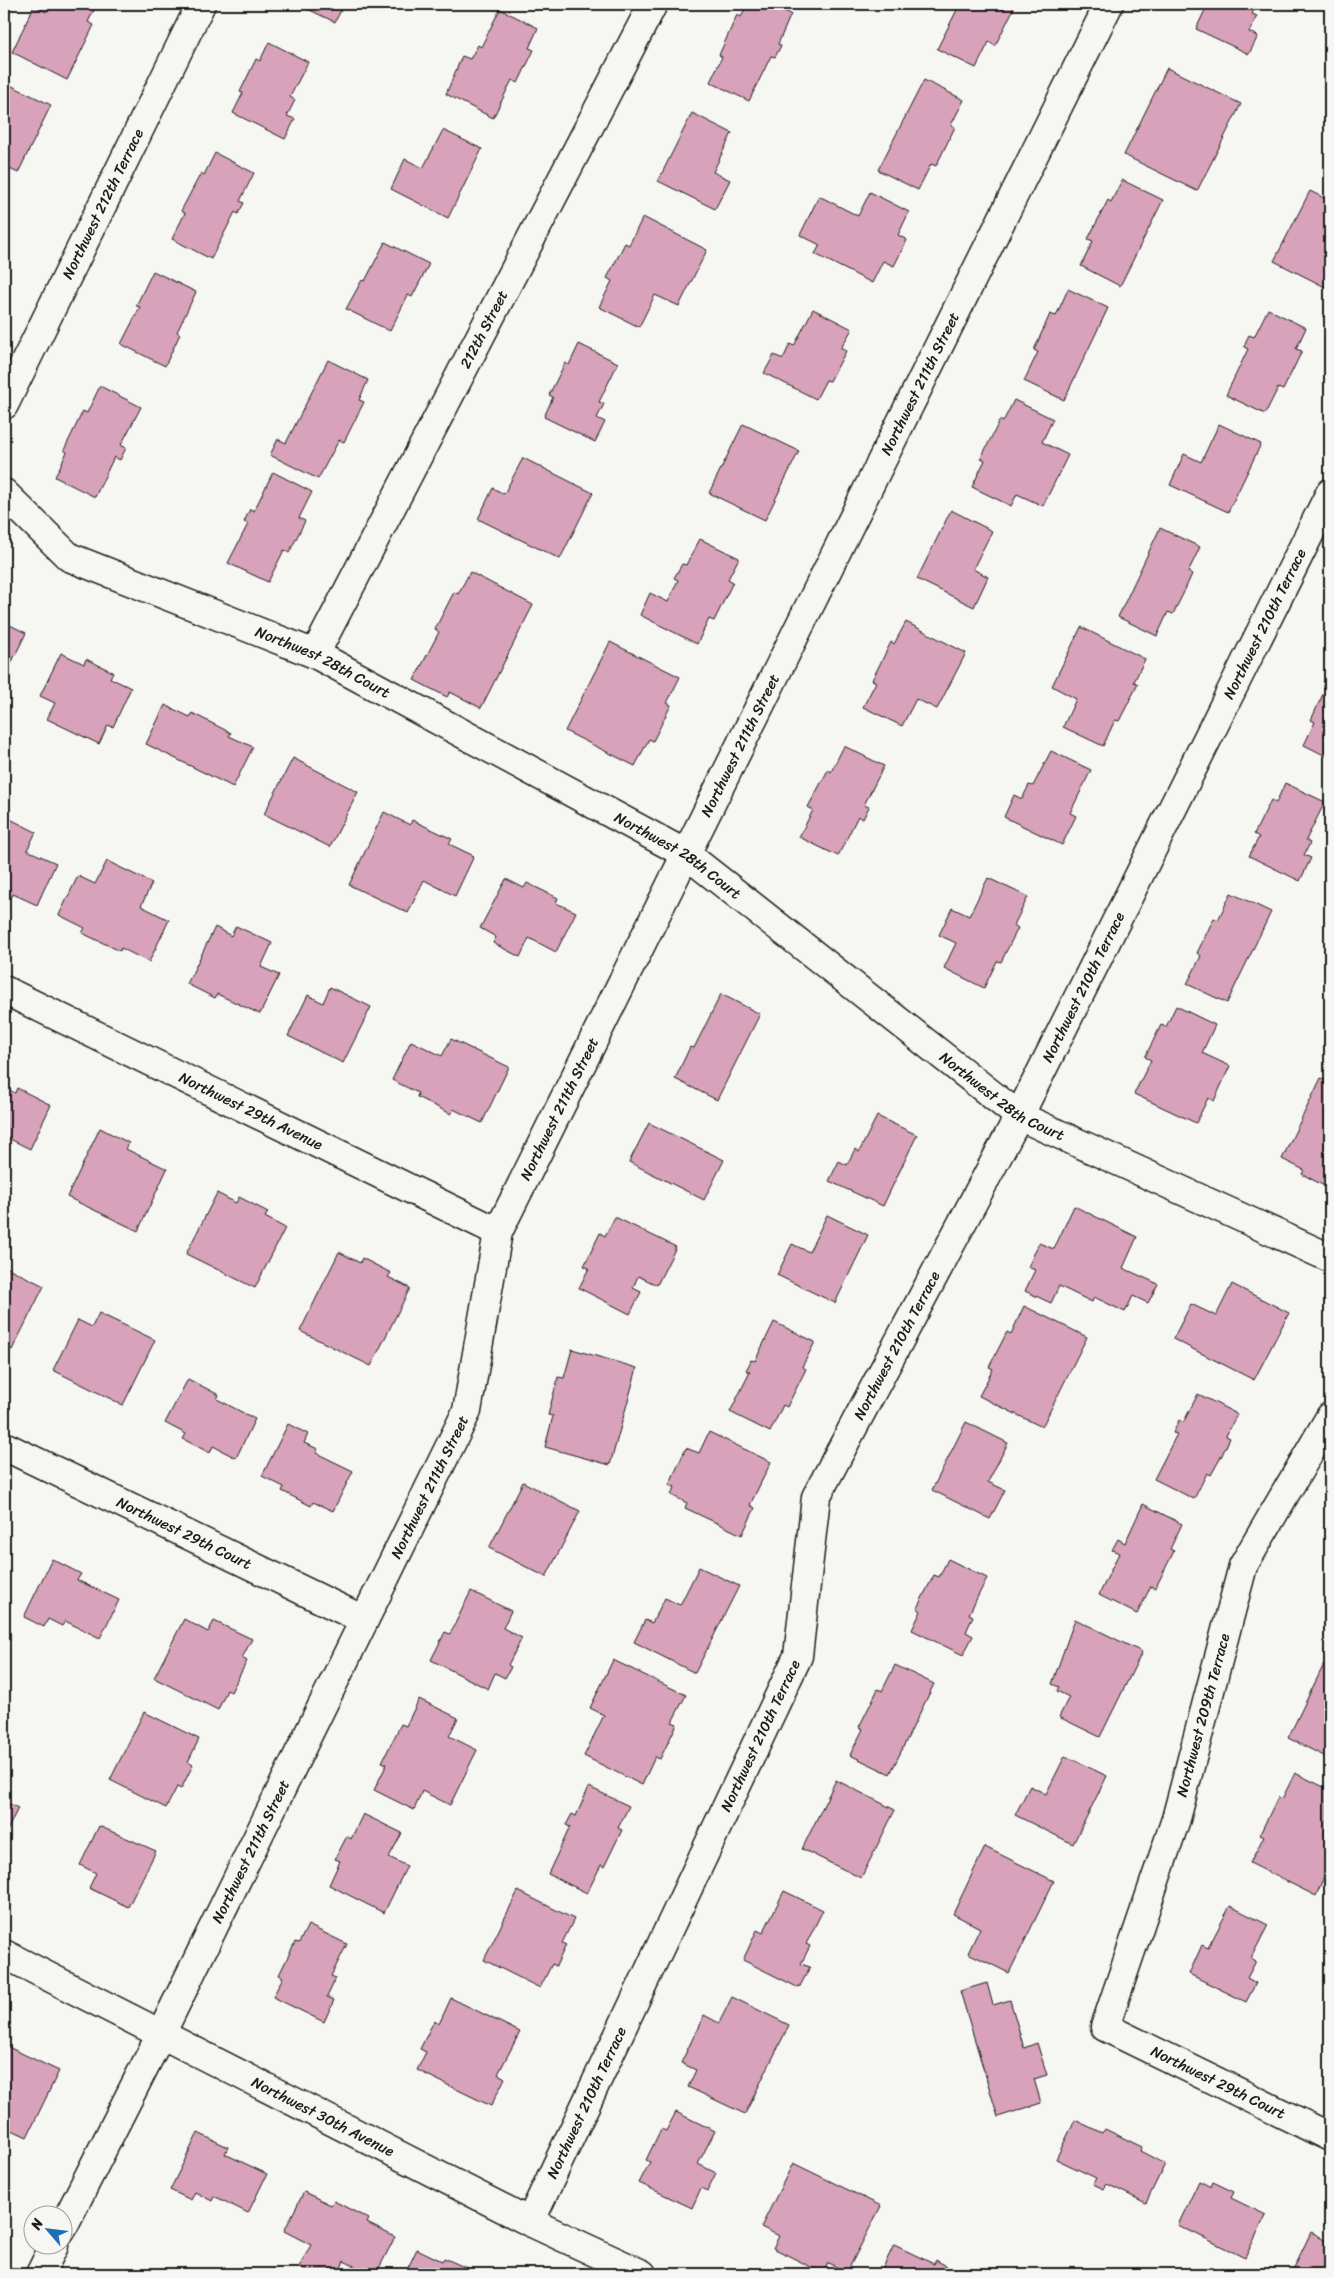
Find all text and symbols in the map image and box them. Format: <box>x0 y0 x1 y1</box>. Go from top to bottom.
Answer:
street label: Northwest 212th Terrace <box>55 124 151 284</box>
street label: 212th Street <box>453 285 515 373</box>
street label: Northwest 211th Street <box>873 307 967 460</box>
street label: Northwest 210th Terrace <box>1216 544 1313 704</box>
street label: Northwest 28th Court <box>251 619 396 706</box>
street label: Northwest 211th Street <box>694 669 787 821</box>
street label: Northwest 28th Court <box>610 805 747 906</box>
street label: Northwest 210th Terrace <box>1035 907 1132 1067</box>
street label: Northwest 211th Street <box>513 1032 606 1185</box>
street label: Northwest 28th Court <box>934 1045 1069 1148</box>
street label: Northwest 29th Avenue <box>174 1065 327 1157</box>
street label: Northwest 210th Terrace <box>846 1266 947 1425</box>
street label: Northwest 211th Street <box>383 1410 476 1563</box>
street label: Northwest 29th Court <box>112 1489 257 1577</box>
street label: Northwest 209th Terrace <box>1169 1630 1237 1800</box>
street label: Northwest 210th Terrace <box>713 1655 807 1816</box>
street label: Northwest 211th Street <box>204 1775 297 1928</box>
street label: Northwest 210th Terrace <box>539 2022 634 2183</box>
street label: Northwest 29th Court <box>1146 2038 1291 2127</box>
street label: Northwest 30th Avenue <box>247 2069 399 2164</box>
north arrow <box>22 2206 72 2256</box>
text: N <box>23 2214 50 2235</box>

